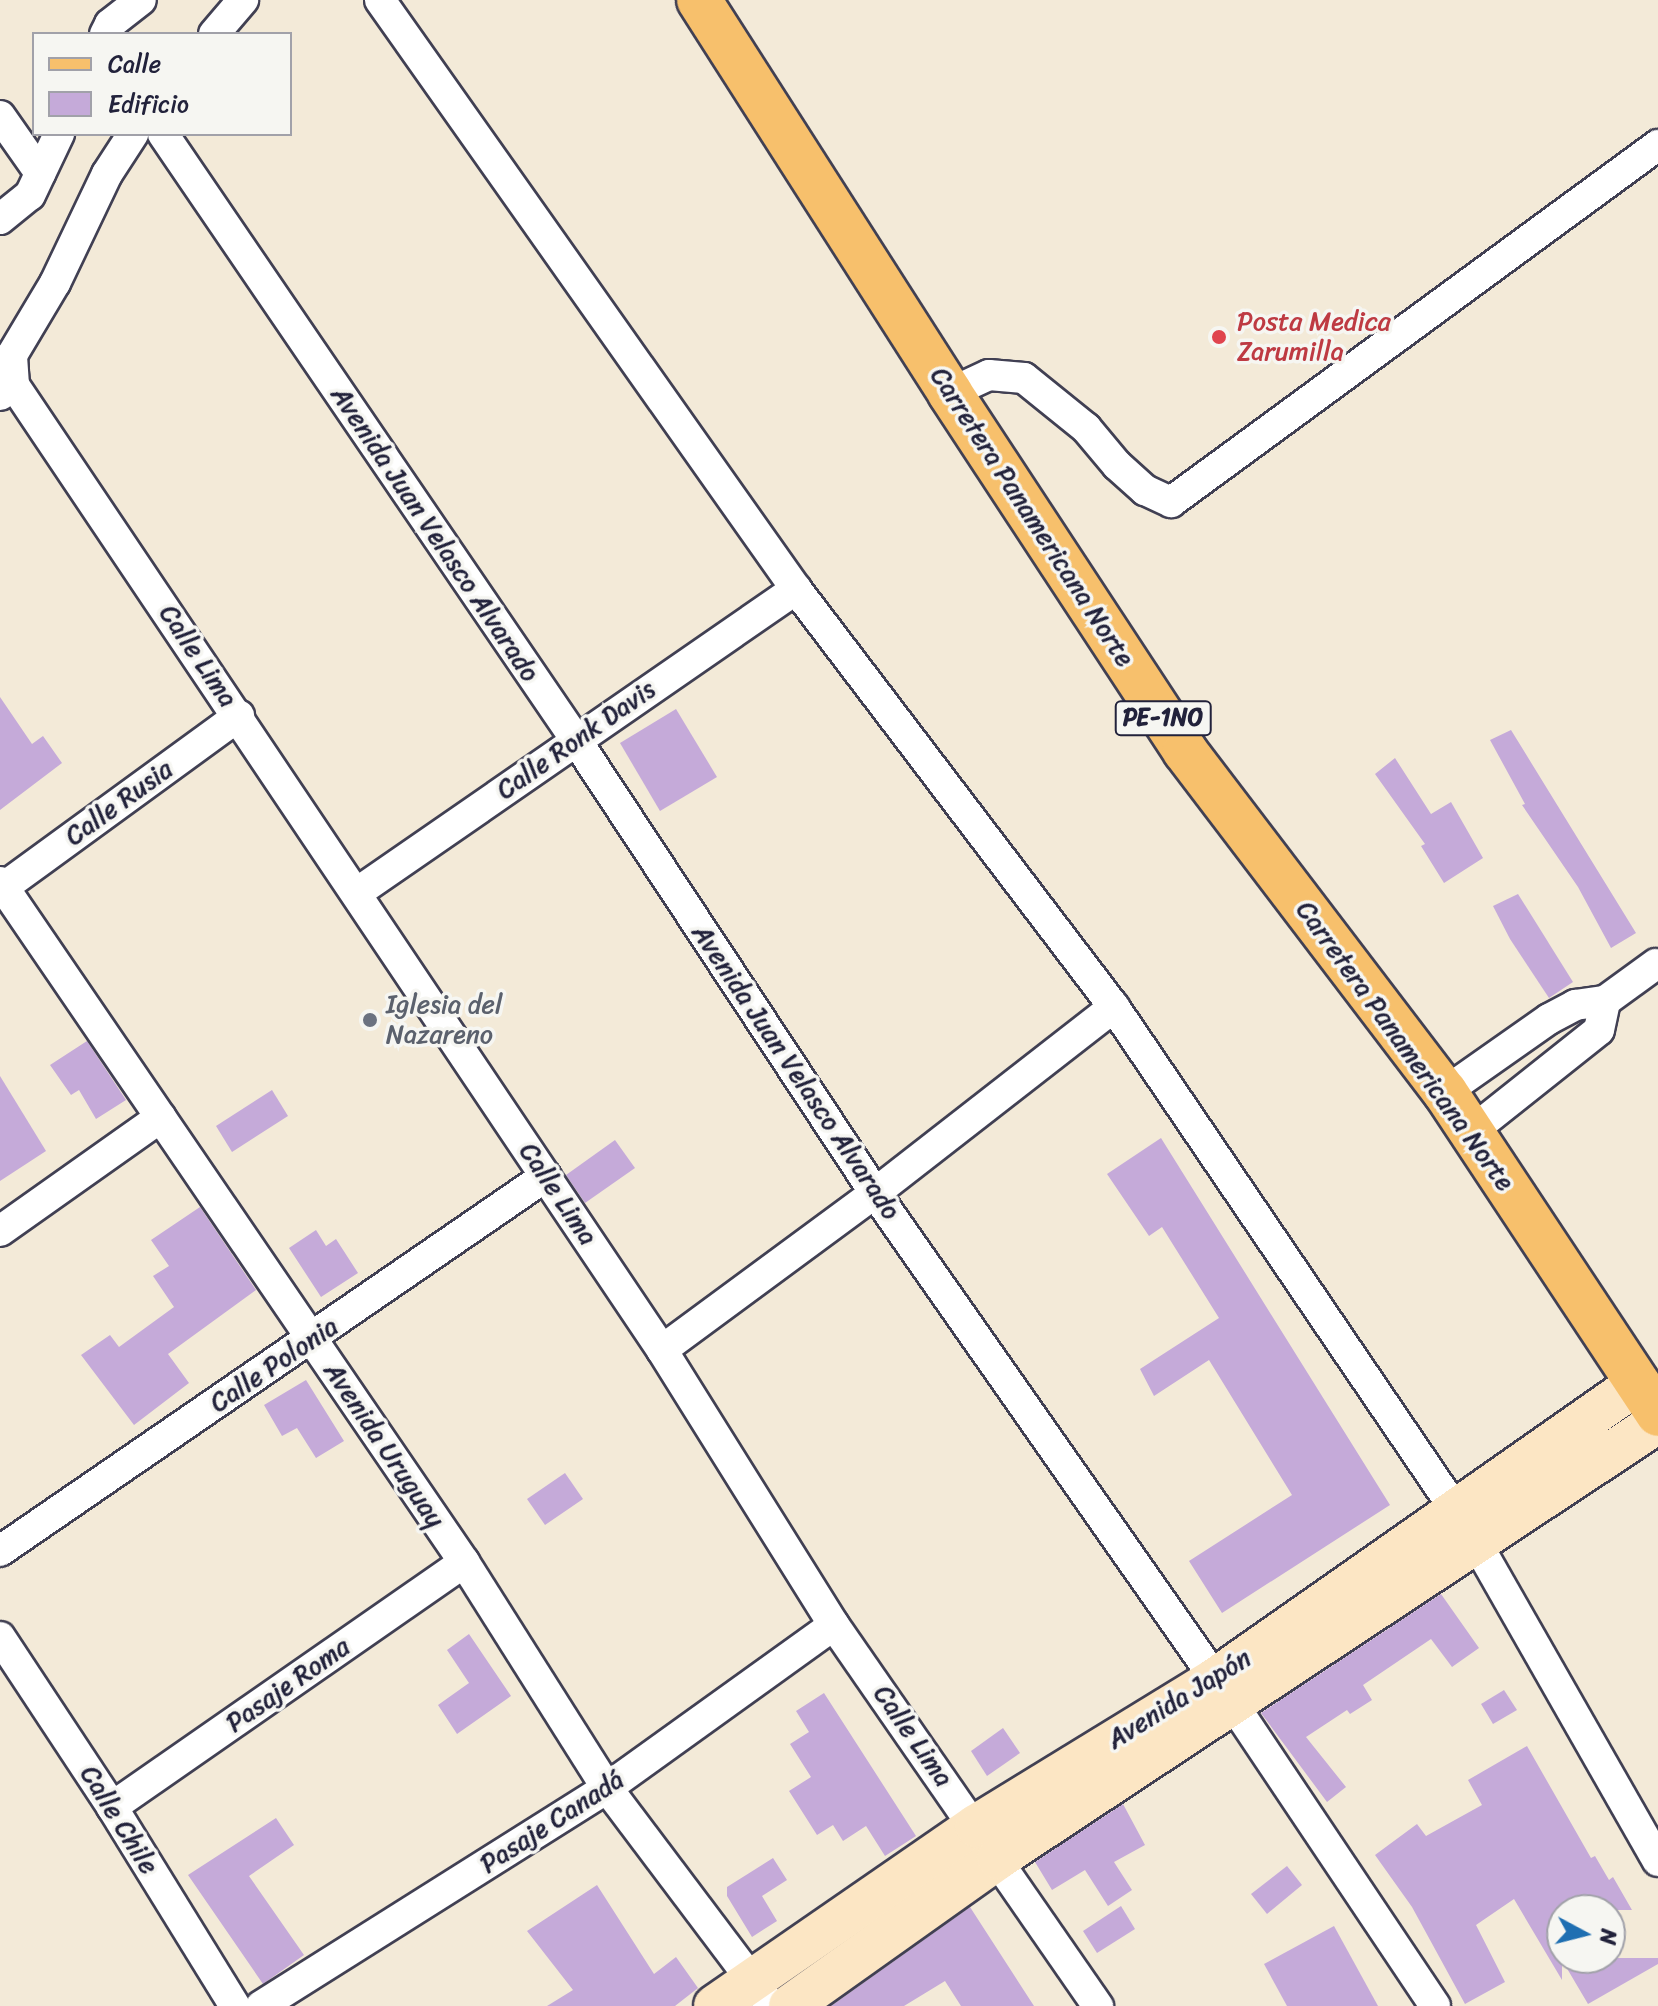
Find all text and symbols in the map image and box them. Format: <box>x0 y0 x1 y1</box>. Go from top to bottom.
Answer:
legend <box>32 32 292 136</box>
text: Calle <box>108 43 161 85</box>
text: Edificio <box>108 83 189 125</box>
place label: Posta Medica Zarumilla <box>1237 306 1391 368</box>
marker: Posta Medica Zarumilla <box>1208 326 1230 348</box>
street label: Carretera Panamericana Norte <box>924 362 1140 672</box>
street label: Avenida Juan Velasco Alvarado <box>325 381 545 687</box>
street label: Calle Lima <box>153 599 243 713</box>
street label: Calle Ronk Davis <box>490 673 662 807</box>
road number: PE-1NO <box>1113 698 1213 738</box>
street label: Calle Rusia <box>59 753 179 853</box>
street label: Carretera Panamericana Norte <box>1289 895 1521 1197</box>
street label: Avenida Juan Velasco Alvarado <box>686 919 906 1225</box>
place label: Iglesia del Nazareno <box>386 989 502 1050</box>
marker: Iglesia del Nazareno <box>361 1011 379 1029</box>
street label: Calle Lima <box>513 1137 603 1251</box>
street label: Calle Polonia <box>204 1311 344 1419</box>
street label: Avenida Uruguay <box>317 1357 451 1533</box>
street label: Pasaje Roma <box>220 1631 356 1739</box>
street label: Avenida Japón <box>1101 1642 1257 1756</box>
street label: Calle Lima <box>867 1679 959 1793</box>
street label: Calle Chile <box>73 1760 165 1880</box>
street label: Pasaje Canadá <box>474 1764 630 1880</box>
north arrow <box>1546 1894 1626 1974</box>
text: N <box>1588 1927 1629 1947</box>

